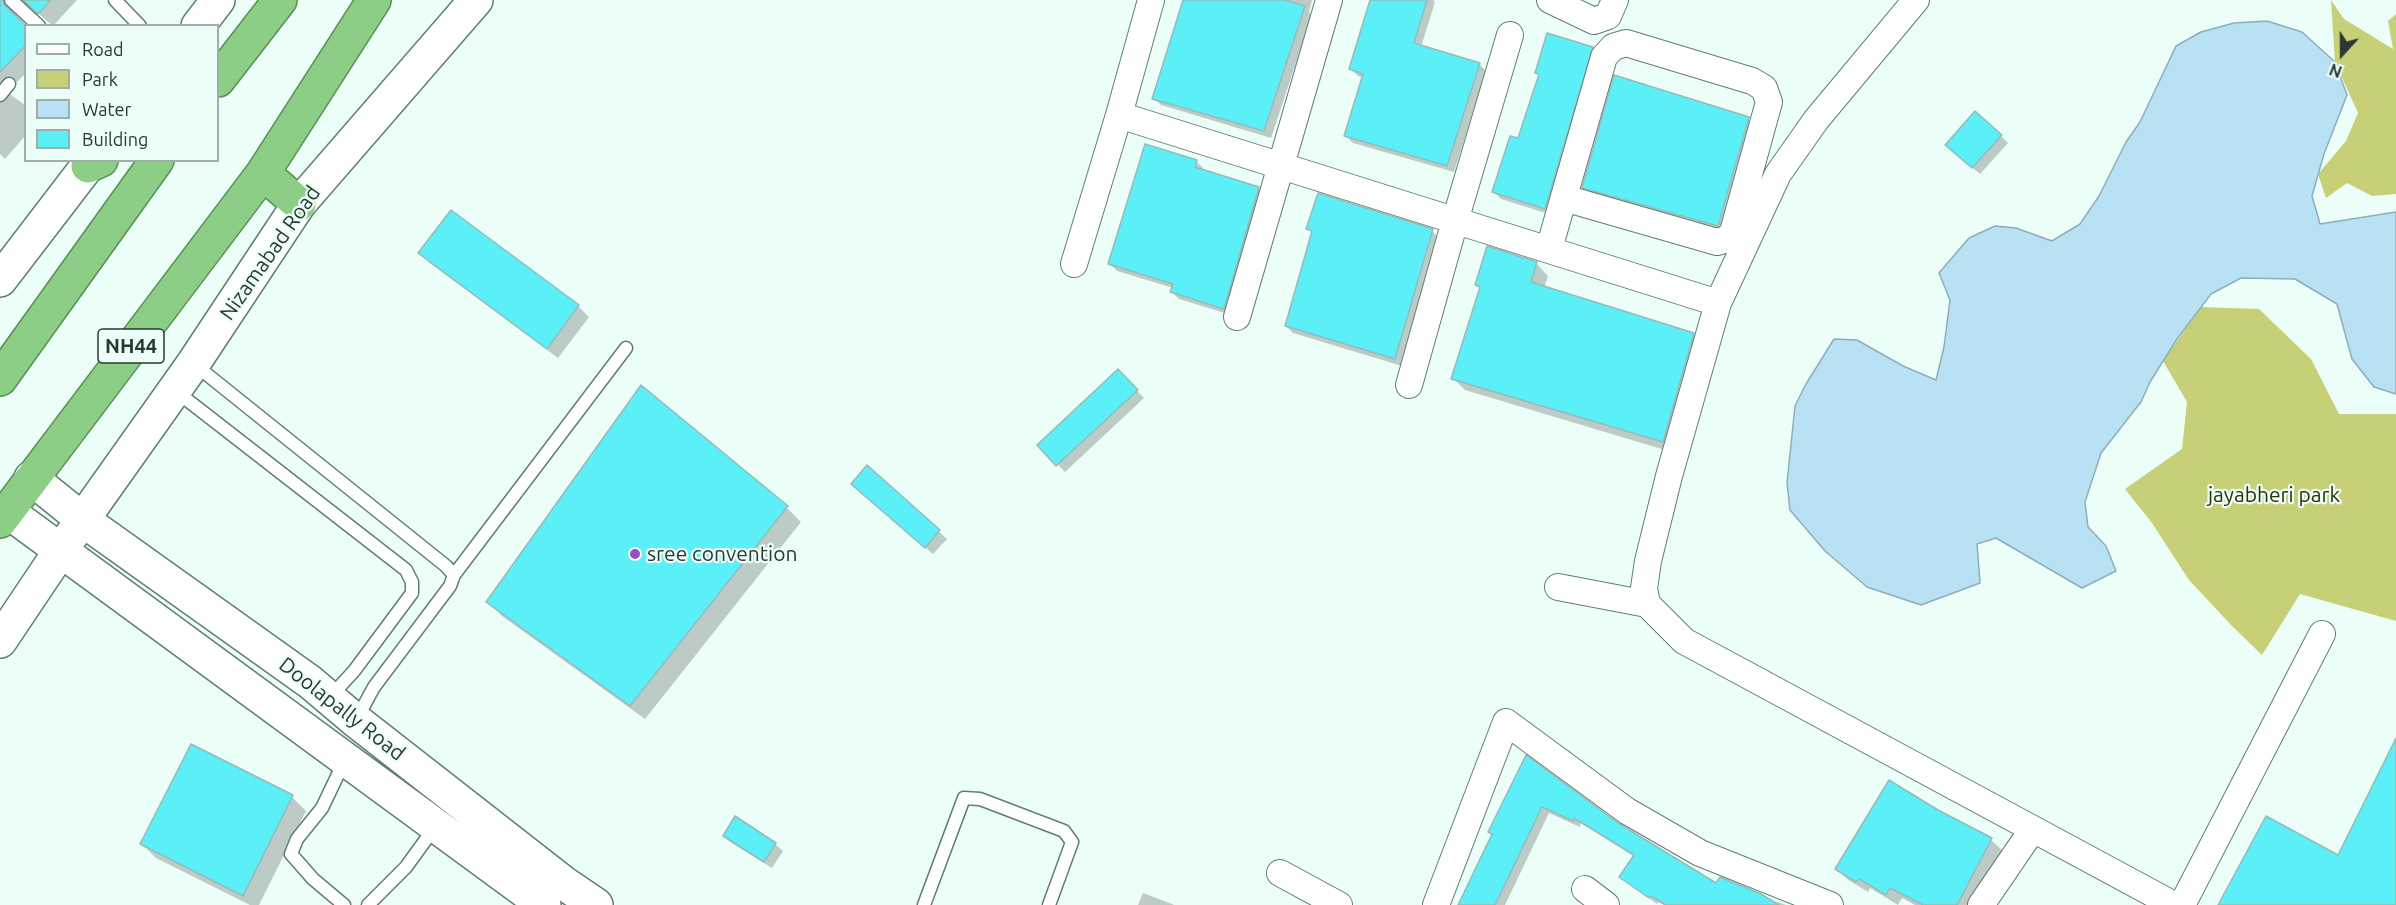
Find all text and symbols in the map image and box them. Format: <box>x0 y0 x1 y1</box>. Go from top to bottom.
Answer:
legend <box>24 24 219 162</box>
north arrow <box>2312 24 2372 84</box>
text: Road <box>82 39 124 59</box>
text: N <box>2327 60 2344 81</box>
text: Park <box>82 69 118 89</box>
text: Water <box>82 99 131 119</box>
text: Building <box>82 129 148 149</box>
street label: Nizamabad Road <box>214 181 326 325</box>
road number: NH44 <box>98 329 164 363</box>
park label: jayabheri park <box>2208 482 2340 508</box>
place label: sree convention <box>647 541 797 567</box>
marker: sree convention <box>628 547 642 561</box>
street label: Doolapally Road <box>274 652 410 766</box>

